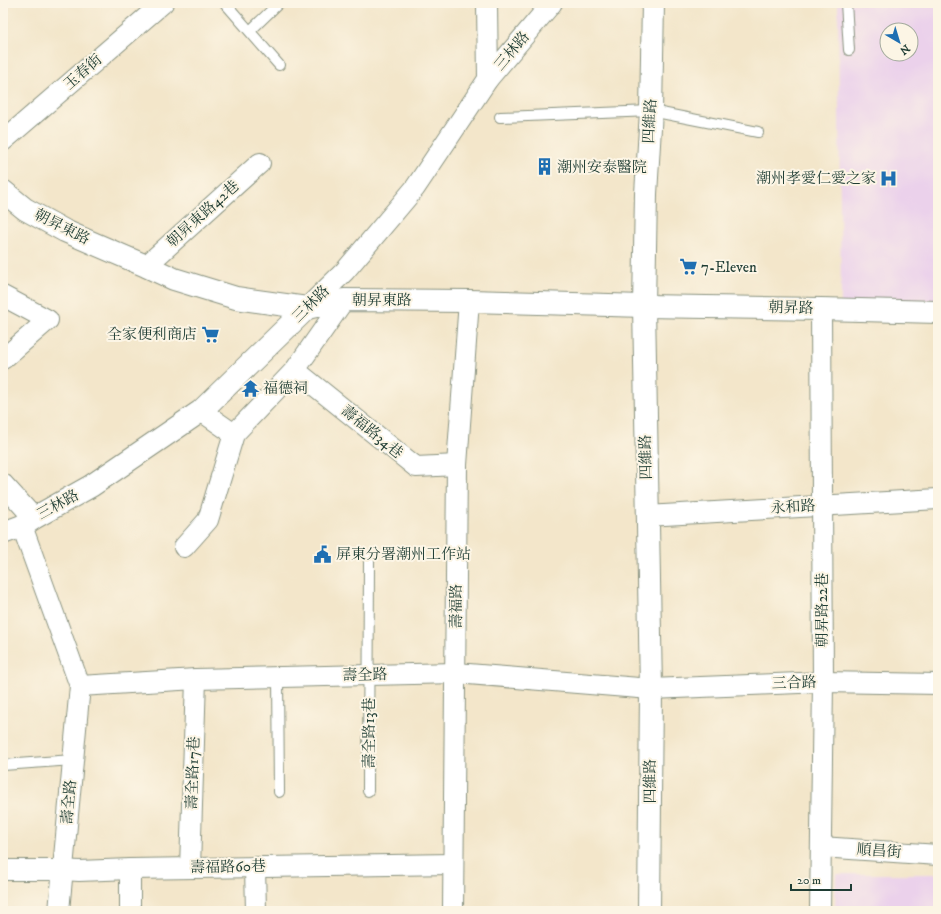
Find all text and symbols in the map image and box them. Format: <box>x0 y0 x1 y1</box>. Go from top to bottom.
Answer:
north arrow <box>879 22 919 62</box>
street label: 三林路 <box>490 28 534 74</box>
text: N <box>897 41 912 57</box>
street label: 玉春街 <box>60 50 106 94</box>
street label: 四維路 <box>639 98 661 144</box>
building icon: 潮州安泰醫院 <box>534 157 554 177</box>
place label: 潮州安泰醫院 <box>557 158 647 177</box>
hospital icon: 潮州孝愛仁愛之家 <box>879 168 899 188</box>
place label: 潮州孝愛仁愛之家 <box>756 169 876 188</box>
street label: 朝昇東路42巷 <box>163 176 243 252</box>
street label: 朝昇東路 <box>31 205 93 249</box>
supermarket icon: 7-Eleven <box>678 257 698 277</box>
place label: 7-Eleven <box>701 258 757 277</box>
street label: 三林路 <box>288 281 334 327</box>
street label: 朝昇東路 <box>352 291 412 310</box>
street label: 朝昇路 <box>768 298 814 318</box>
supermarket icon: 全家便利商店 <box>200 324 220 344</box>
place label: 全家便利商店 <box>107 325 197 344</box>
temple icon: 福德祠 <box>240 378 260 398</box>
place label: 福德祠 <box>263 379 308 398</box>
street label: 壽福路34巷 <box>337 401 407 463</box>
street label: 四維路 <box>636 434 656 480</box>
street label: 三林路 <box>34 486 82 524</box>
street label: 永和路 <box>770 496 816 518</box>
public building icon: 屏東分署潮州工作站 <box>313 544 333 564</box>
place label: 屏東分署潮州工作站 <box>336 545 471 564</box>
street label: 朝昇路22巷 <box>813 573 832 647</box>
street label: 壽福路 <box>447 583 466 629</box>
street label: 壽全路 <box>342 665 388 685</box>
street label: 三合路 <box>771 673 817 693</box>
street label: 壽全路13巷 <box>360 697 379 769</box>
street label: 壽全路17巷 <box>182 736 204 810</box>
street label: 四維路 <box>641 758 660 804</box>
street label: 壽全路 <box>58 779 80 825</box>
street label: 順昌街 <box>856 840 902 862</box>
street label: 壽福路60巷 <box>190 857 266 877</box>
scale bar <box>791 866 851 892</box>
text: 20 m <box>797 873 821 888</box>

